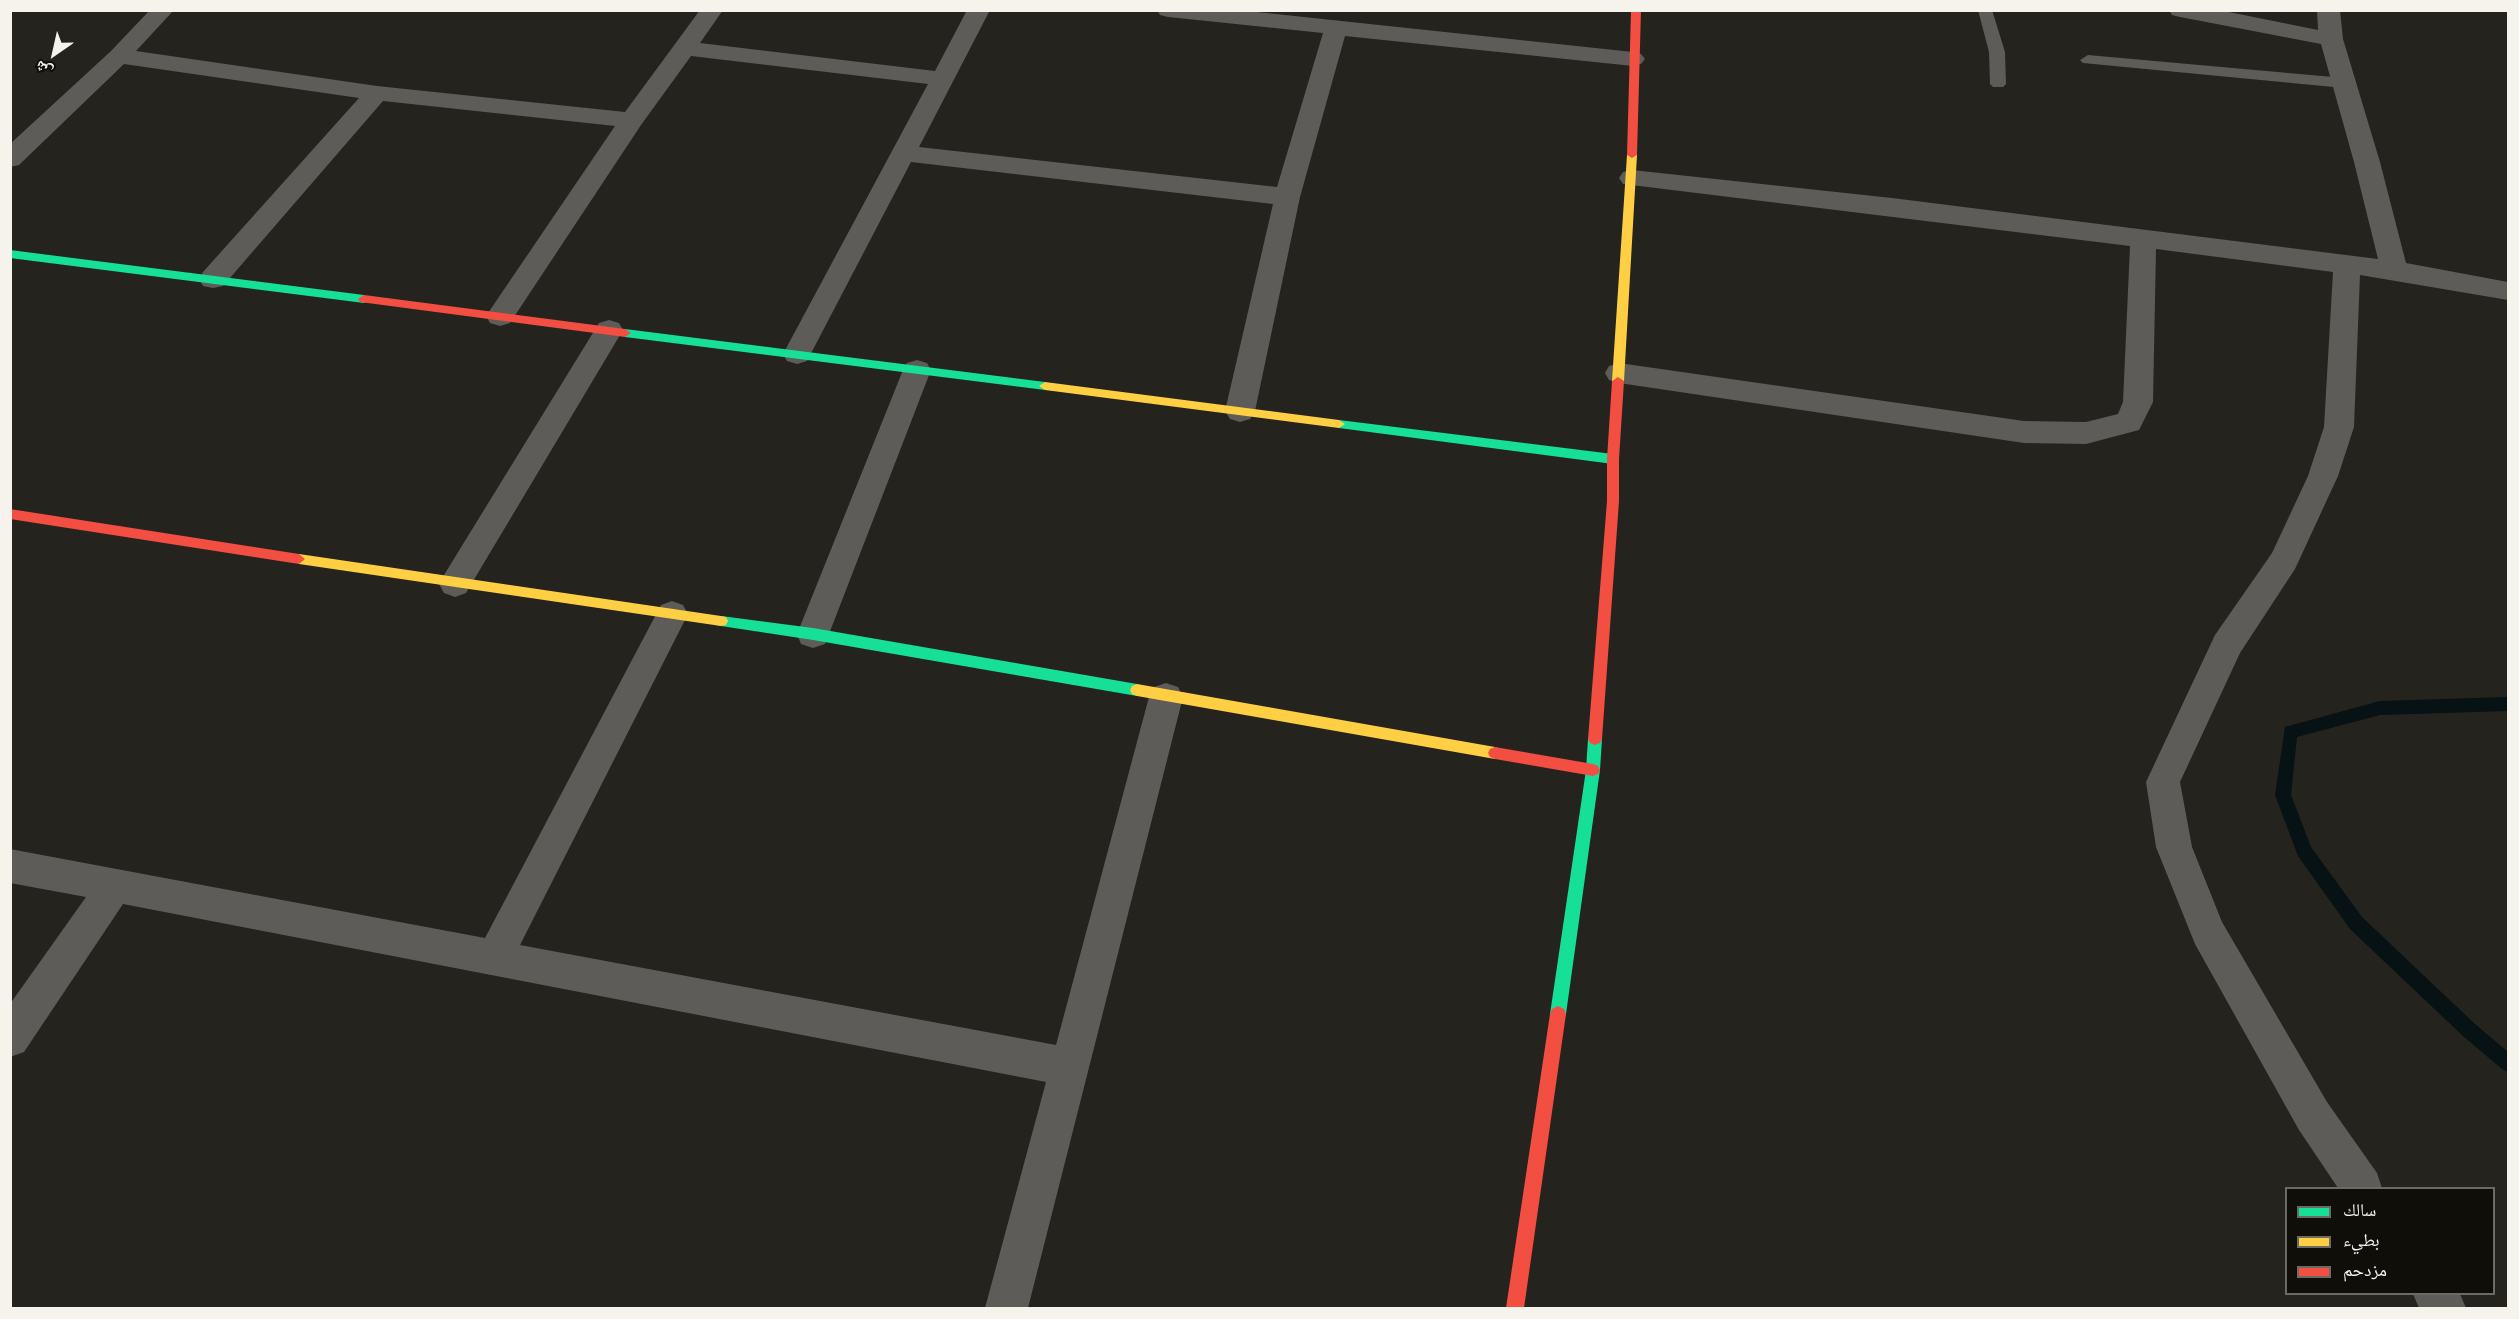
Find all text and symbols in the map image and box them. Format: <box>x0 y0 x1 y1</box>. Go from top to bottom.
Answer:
north arrow <box>24 24 84 84</box>
text: ش <box>31 57 56 82</box>
legend <box>2285 1187 2495 1295</box>
text: سالك <box>2343 1199 2376 1220</box>
text: بطيء <box>2343 1229 2380 1250</box>
text: مزدحم <box>2343 1259 2387 1280</box>

